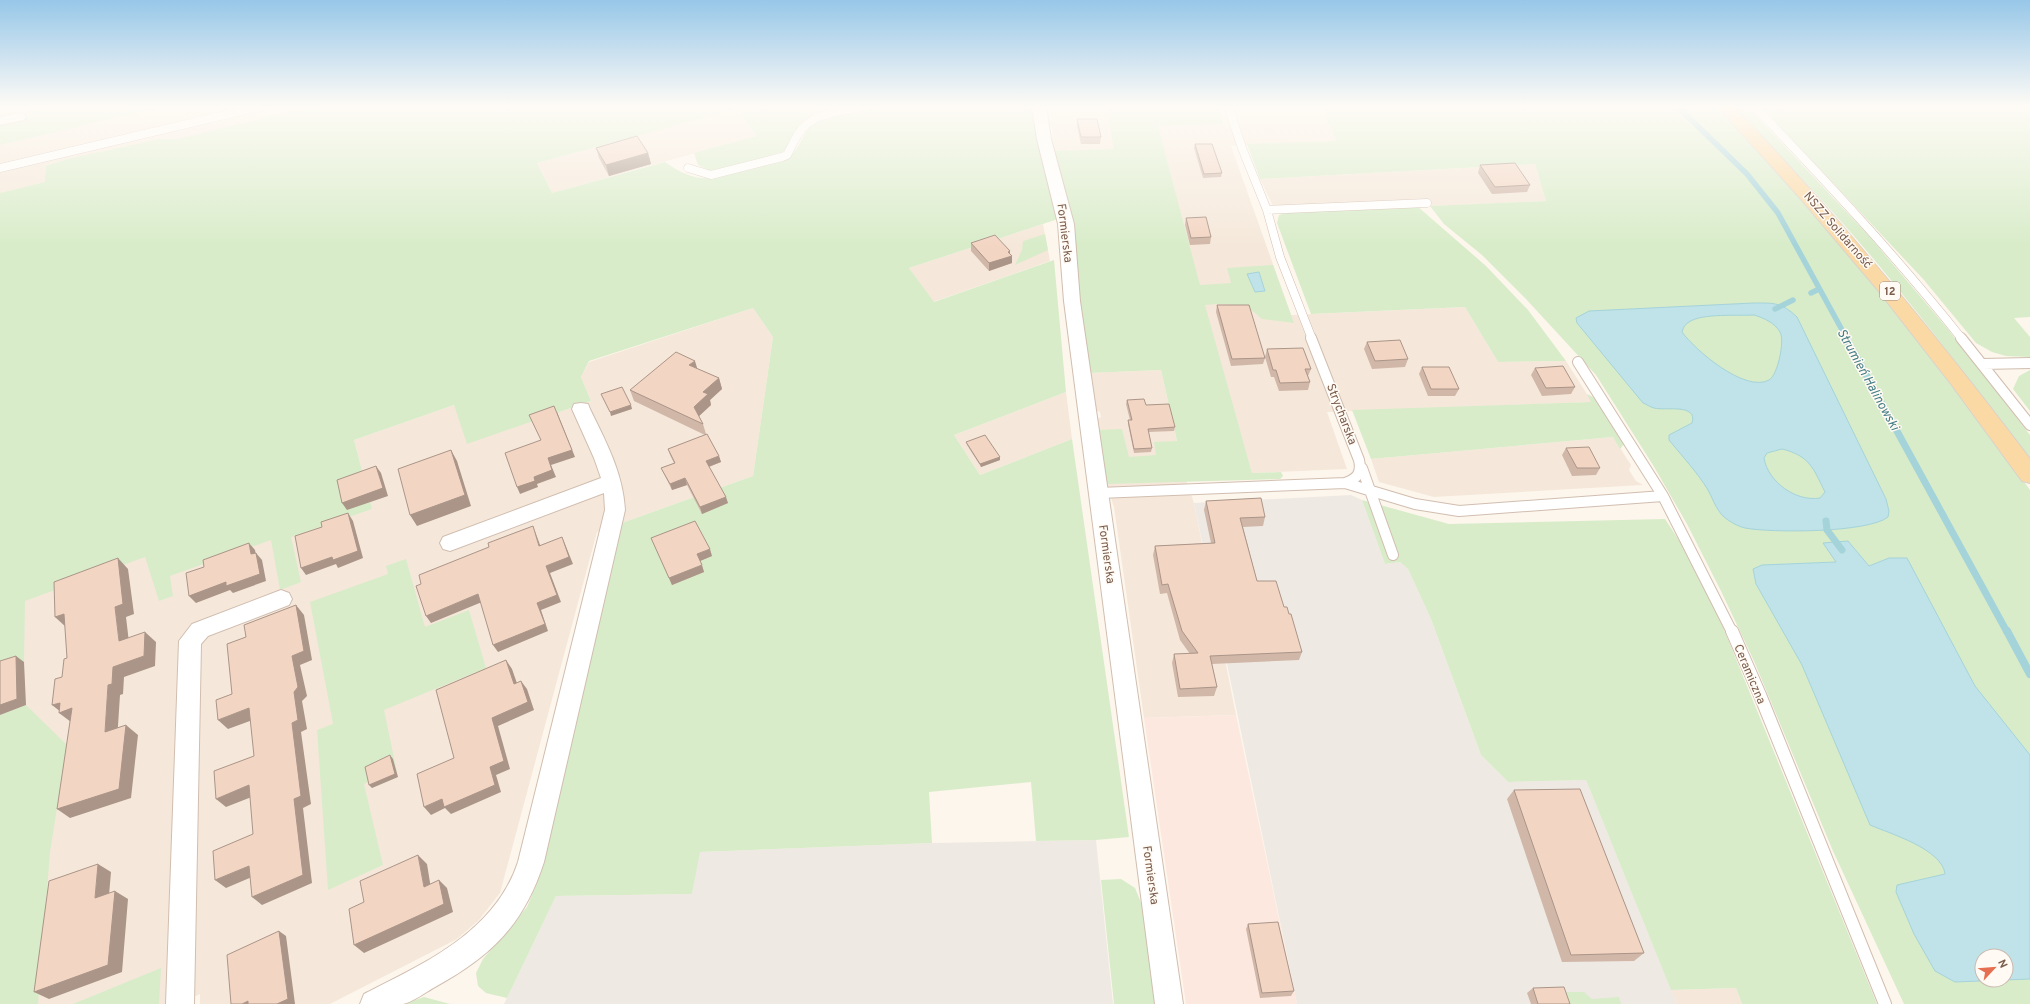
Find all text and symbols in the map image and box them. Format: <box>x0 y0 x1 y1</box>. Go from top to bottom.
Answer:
street label: NSZZ Solidarność <box>1799 189 1875 272</box>
street label: Formierska <box>1052 203 1076 264</box>
road number: 12 <box>1880 282 1900 300</box>
water label: Strumień Halinowski <box>1833 326 1902 434</box>
street label: Strycharska <box>1322 382 1360 447</box>
street label: Formierska <box>1094 524 1118 585</box>
street label: Ceramiczna <box>1729 642 1769 707</box>
street label: Formierska <box>1138 845 1162 906</box>
north arrow <box>1974 948 2014 988</box>
text: N <box>1994 957 2010 971</box>

